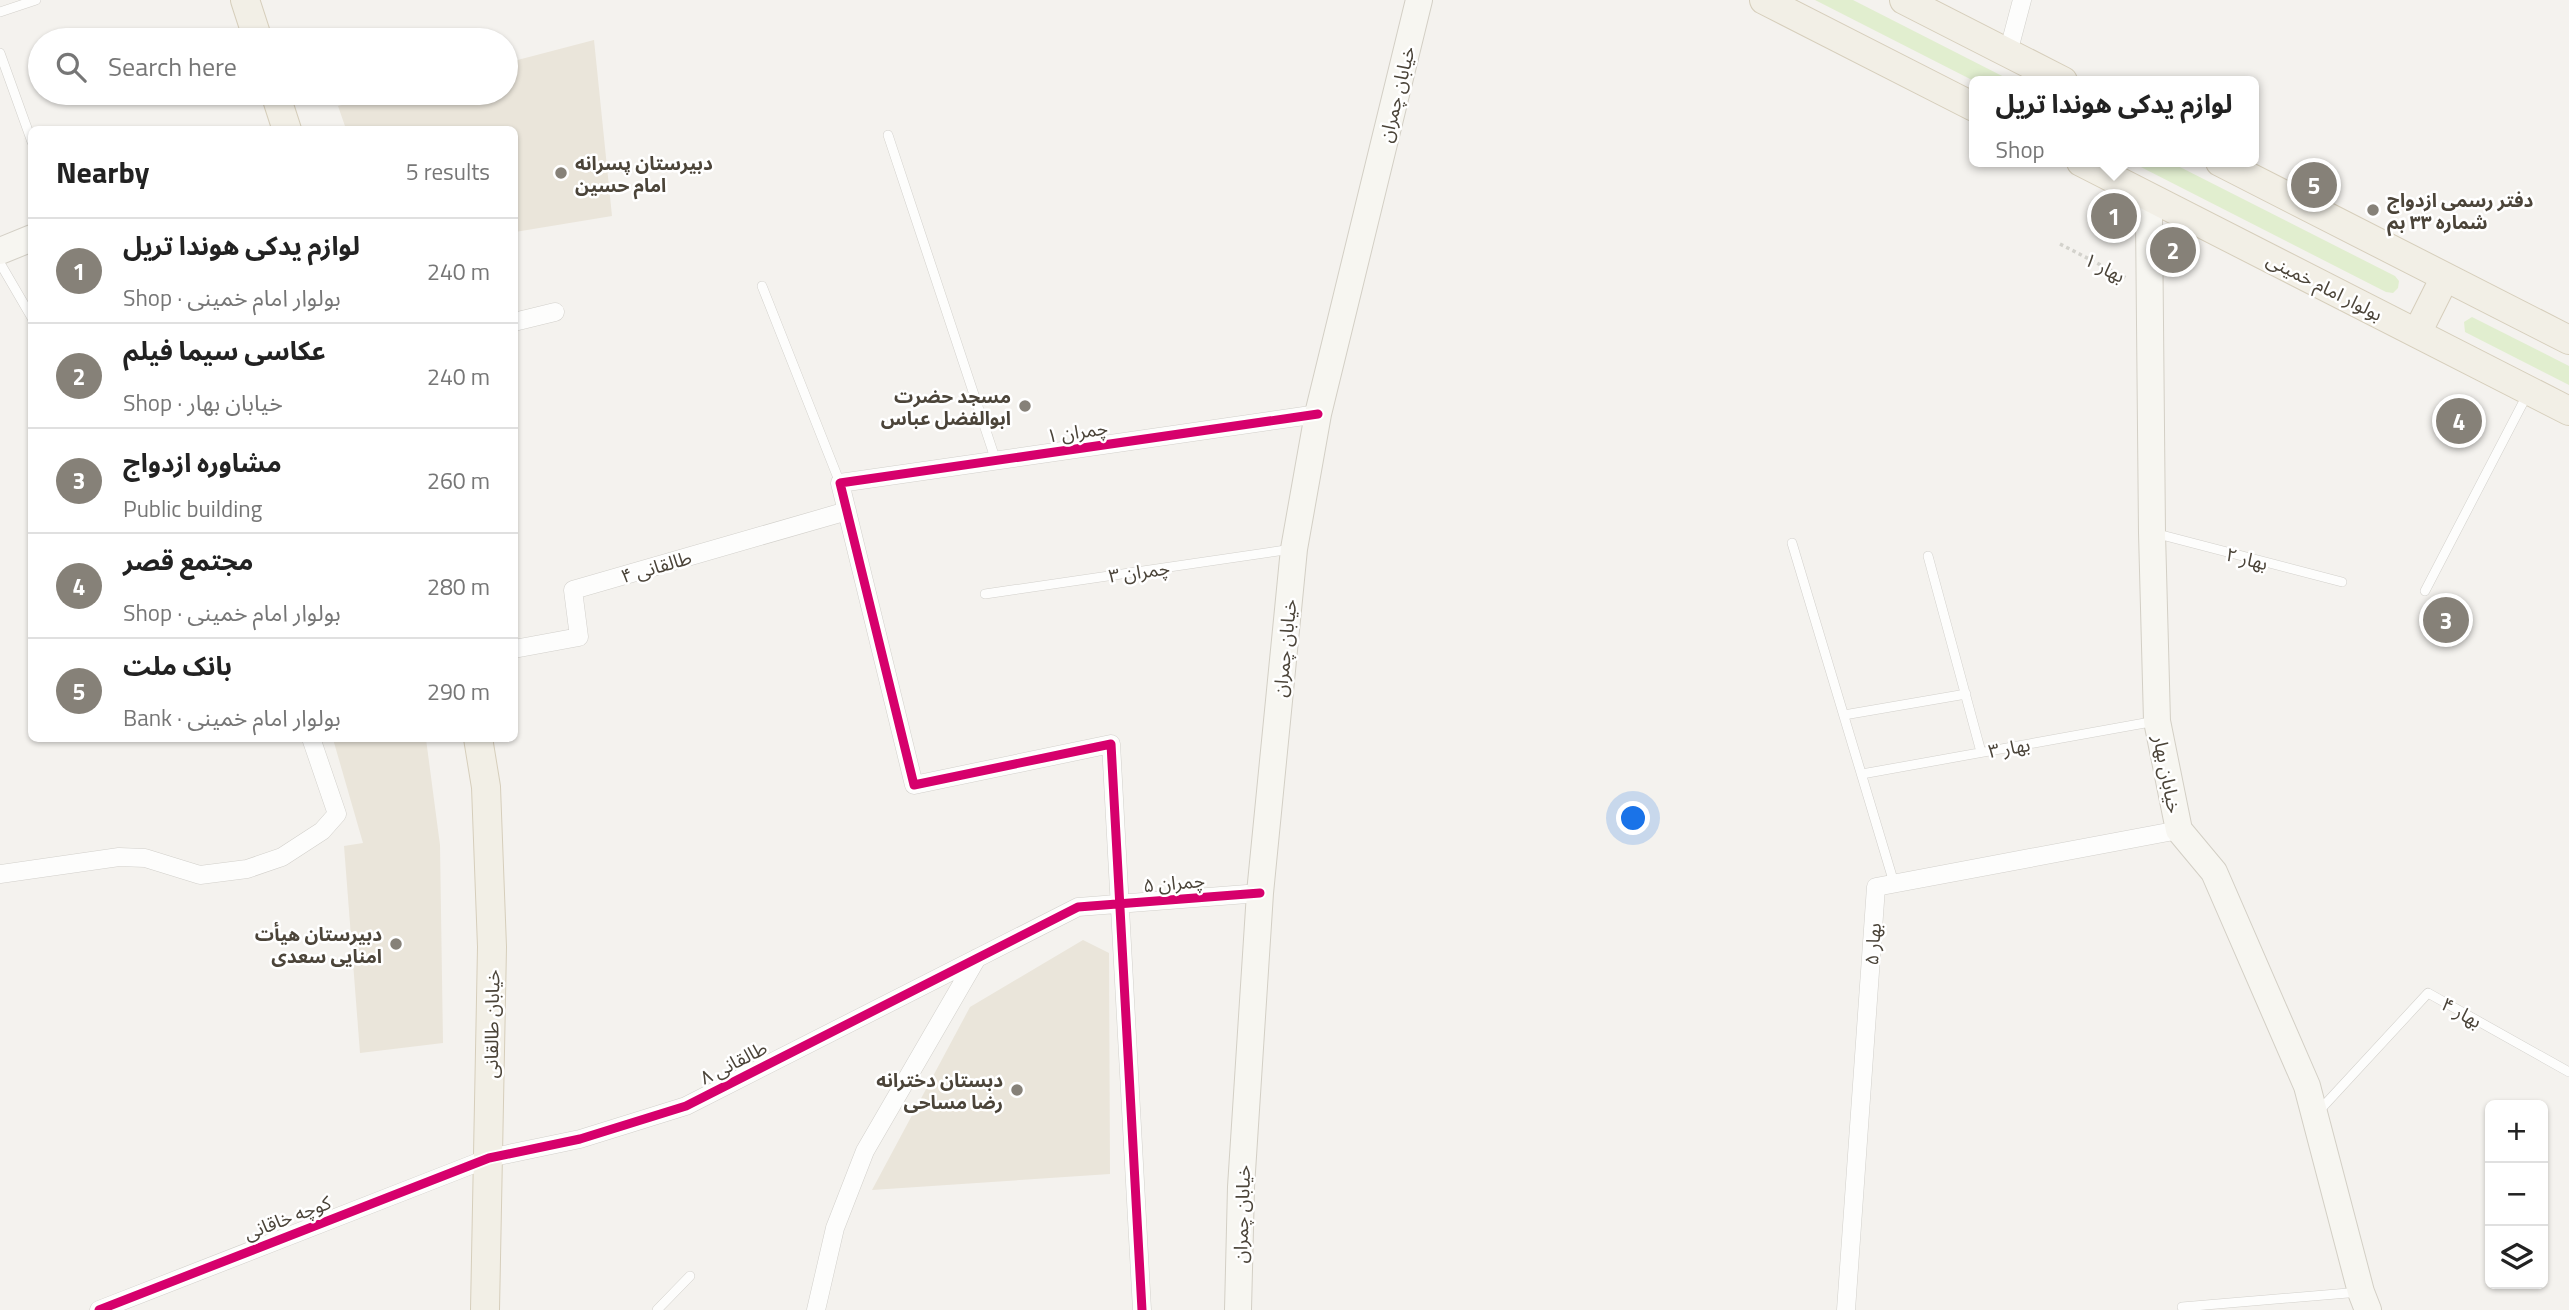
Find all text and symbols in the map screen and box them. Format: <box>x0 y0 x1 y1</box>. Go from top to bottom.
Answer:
search box <box>28 28 518 105</box>
street label: خیابان چمران <box>1370 43 1422 145</box>
text: Search here <box>108 47 237 86</box>
icon: search <box>52 48 90 86</box>
popup <box>1969 76 2259 167</box>
text: لوازم یدکی هوندا تریل <box>1996 84 2232 123</box>
text: Shop <box>1996 132 2045 167</box>
place label: دبیرستان پسرانه امام حسین <box>575 148 713 200</box>
text: Nearby <box>56 149 149 195</box>
text: 5 results <box>406 154 490 189</box>
pin: 5 <box>2291 159 2337 211</box>
marker: دبیرستان پسرانه امام حسین <box>553 165 569 181</box>
place label: دفتر رسمی ازدواج شماره ۳۳ بم <box>2387 185 2533 237</box>
pin: 1 <box>2091 190 2137 242</box>
marker: دفتر رسمی ازدواج شماره ۳۳ بم <box>2365 202 2381 218</box>
pin: 2 <box>2150 224 2196 276</box>
text: لوازم یدکی هوندا تریل <box>123 226 360 265</box>
street label: بهار ۱ <box>2080 244 2130 290</box>
street label: بولوار امام خمینی <box>2261 244 2388 329</box>
text: 1 <box>73 254 85 289</box>
text: 240 m <box>427 254 490 289</box>
text: Shop · بولوار امام خمینی <box>123 280 341 315</box>
text: عکاسی سیما فیلم <box>123 331 326 370</box>
text: 2 <box>73 359 85 394</box>
text: 240 m <box>427 359 490 394</box>
place label: مسجد حضرت ابوالفضل عباس <box>881 381 1011 432</box>
text: Shop · خیابان بهار <box>123 385 283 420</box>
pin: 4 <box>2436 395 2482 447</box>
marker: مسجد حضرت ابوالفضل عباس <box>1017 398 1033 414</box>
street label: چمران ۱ <box>1044 412 1110 450</box>
text: مشاوره ازدواج <box>123 443 282 482</box>
text: 3 <box>73 463 85 498</box>
text: 260 m <box>427 463 490 498</box>
text: Public building <box>123 491 262 526</box>
street label: بهار ۲ <box>2223 539 2271 577</box>
text: مجتمع قصر <box>123 541 253 580</box>
street label: طالقانی ۴ <box>617 542 695 590</box>
street label: چمران ۳ <box>1106 552 1172 590</box>
text: 4 <box>73 569 85 604</box>
text: 280 m <box>427 569 490 604</box>
pin: 3 <box>2423 594 2469 646</box>
text: Shop · بولوار امام خمینی <box>123 595 341 630</box>
street label: خیابان چمران <box>1264 598 1304 698</box>
text: بانک ملت <box>123 646 232 685</box>
text: 5 <box>73 674 85 709</box>
text: 290 m <box>427 674 490 709</box>
text: Bank · بولوار امام خمینی <box>123 700 341 735</box>
street label: بهار ۳ <box>1986 729 2032 765</box>
street label: خیابان بهار <box>2146 732 2190 815</box>
your location <box>1616 801 1650 835</box>
street label: چمران ۵ <box>1142 865 1206 899</box>
place label: دبیرستان هیأت امنایی سعدی <box>255 919 382 970</box>
street label: بهار ۵ <box>1856 922 1888 966</box>
marker: دبیرستان هیأت امنایی سعدی <box>388 936 404 952</box>
street label: خیابان طالقانی <box>476 969 506 1079</box>
street label: بهار ۴ <box>2436 989 2488 1035</box>
street label: طالقانی ۸ <box>694 1033 772 1091</box>
place label: دبستان دخترانه رضا مساحی <box>876 1065 1003 1116</box>
marker: دبستان دخترانه رضا مساحی <box>1009 1082 1025 1098</box>
map controls <box>2485 1100 2548 1289</box>
button: + <box>2485 1100 2548 1163</box>
button: − <box>2485 1163 2548 1226</box>
street label: خیابان چمران <box>1225 1164 1257 1264</box>
street label: کوچه خاقانی <box>239 1187 336 1247</box>
button: layers <box>2485 1226 2548 1289</box>

